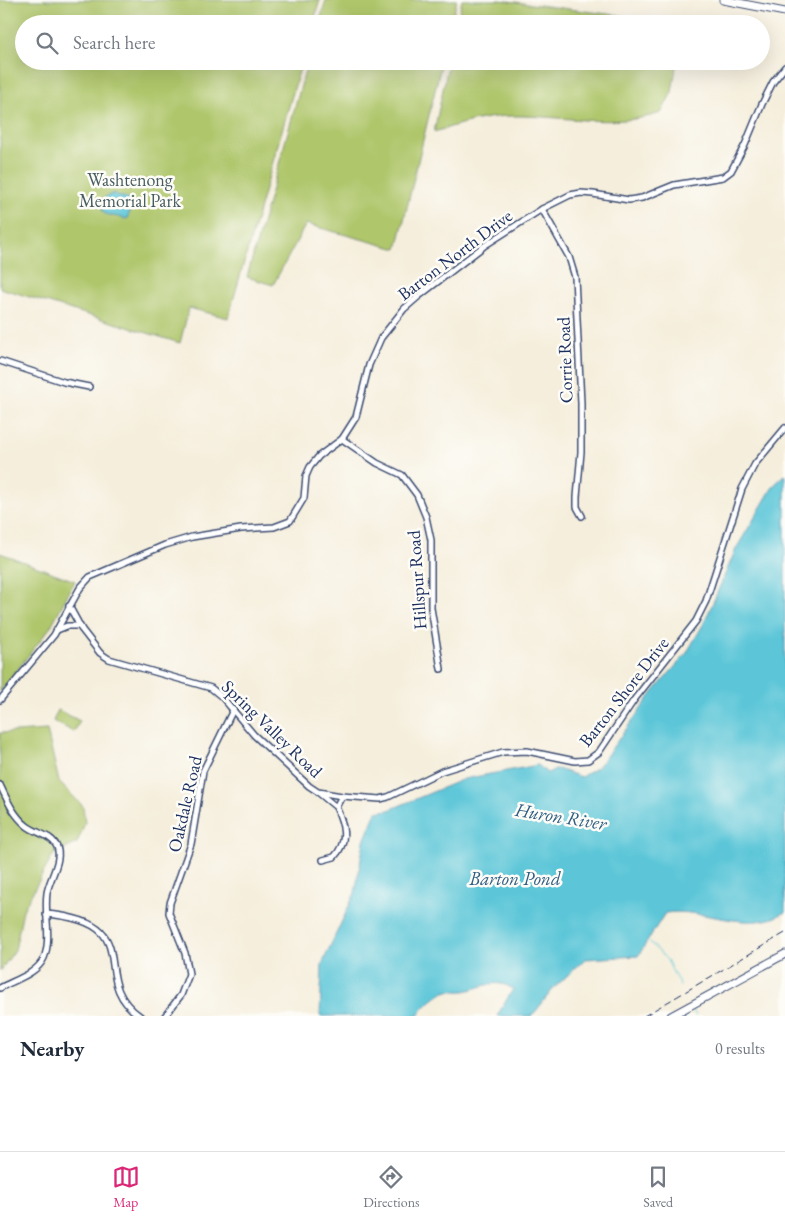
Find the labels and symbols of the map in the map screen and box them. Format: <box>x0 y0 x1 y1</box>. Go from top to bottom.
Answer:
park label: Washtenong Memorial Park <box>79 168 182 212</box>
street label: Barton North Drive <box>393 204 517 305</box>
street label: Corrie Road <box>551 316 578 404</box>
street label: Hillspur Road <box>401 529 431 630</box>
street label: Barton Shore Drive <box>574 632 674 751</box>
street label: Spring Valley Road <box>217 675 328 783</box>
street label: Oakdale Road <box>162 753 207 854</box>
water label: Huron River <box>513 797 609 836</box>
water label: Barton Pond <box>468 866 561 891</box>

